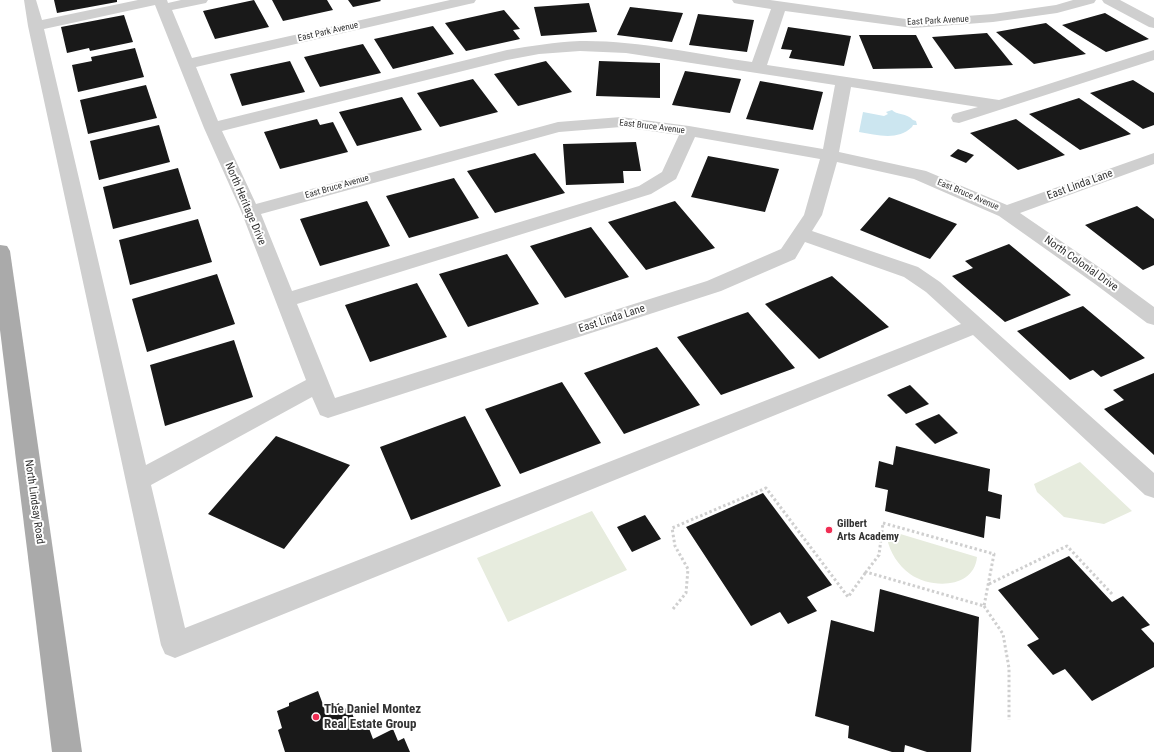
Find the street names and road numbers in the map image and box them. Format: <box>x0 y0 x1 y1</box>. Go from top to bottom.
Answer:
street label: East Park Avenue <box>907 14 969 28</box>
street label: East Park Avenue <box>297 20 359 44</box>
street label: East Bruce Avenue <box>619 118 685 136</box>
street label: North Heritage Drive <box>222 161 268 247</box>
street label: East Linda Lane <box>1045 167 1115 203</box>
street label: East Bruce Avenue <box>304 173 370 201</box>
street label: East Bruce Avenue <box>936 177 1000 213</box>
street label: North Colonial Drive <box>1042 234 1120 294</box>
street label: East Linda Lane <box>577 302 647 336</box>
street label: North Lindsay Road <box>22 459 46 545</box>

